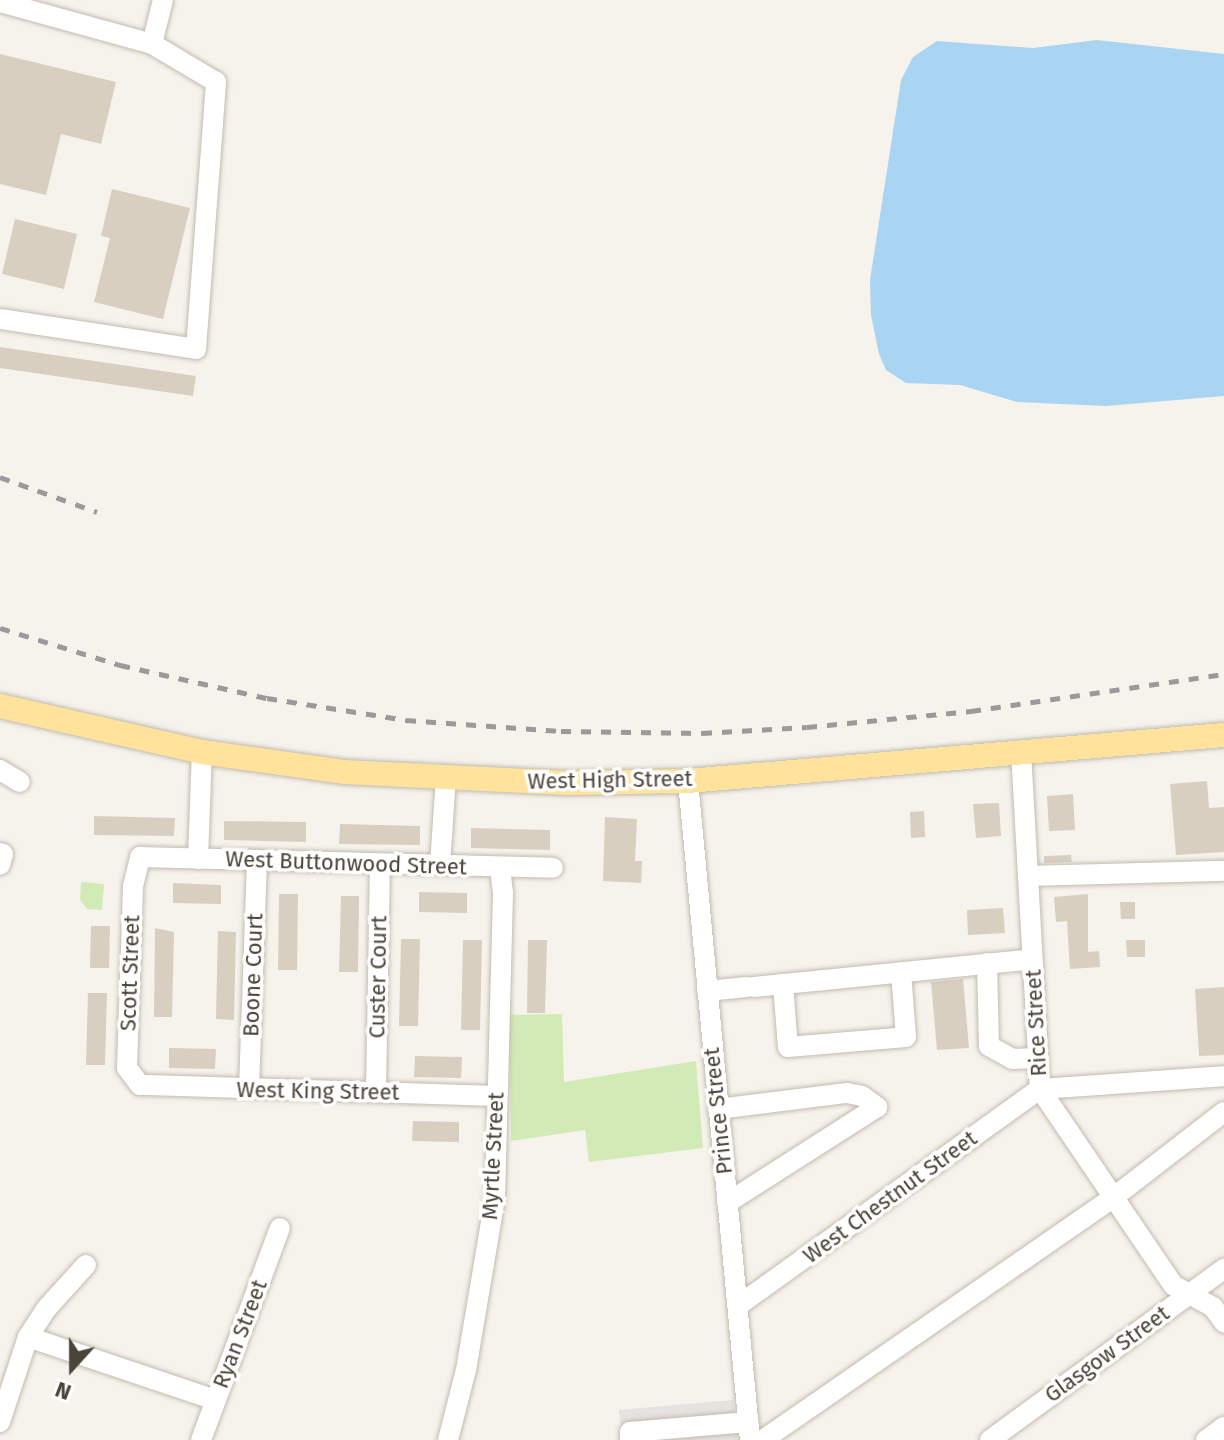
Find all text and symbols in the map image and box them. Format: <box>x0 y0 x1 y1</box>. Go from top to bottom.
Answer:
street label: West High Street <box>527 765 693 795</box>
street label: West Buttonwood Street <box>225 846 467 880</box>
street label: Boone Court <box>238 913 268 1037</box>
street label: Scott Street <box>115 914 145 1032</box>
street label: Custer Court <box>364 915 392 1039</box>
street label: Rice Street <box>1020 969 1052 1077</box>
street label: Prince Street <box>698 1046 738 1176</box>
street label: West King Street <box>236 1076 400 1106</box>
street label: Myrtle Street <box>476 1091 510 1221</box>
street label: West Chestnut Street <box>798 1125 982 1269</box>
street label: Ryan Street <box>207 1276 273 1392</box>
street label: Glasgow Street <box>1040 1300 1174 1408</box>
north arrow <box>32 1328 112 1408</box>
text: N <box>52 1376 75 1406</box>

